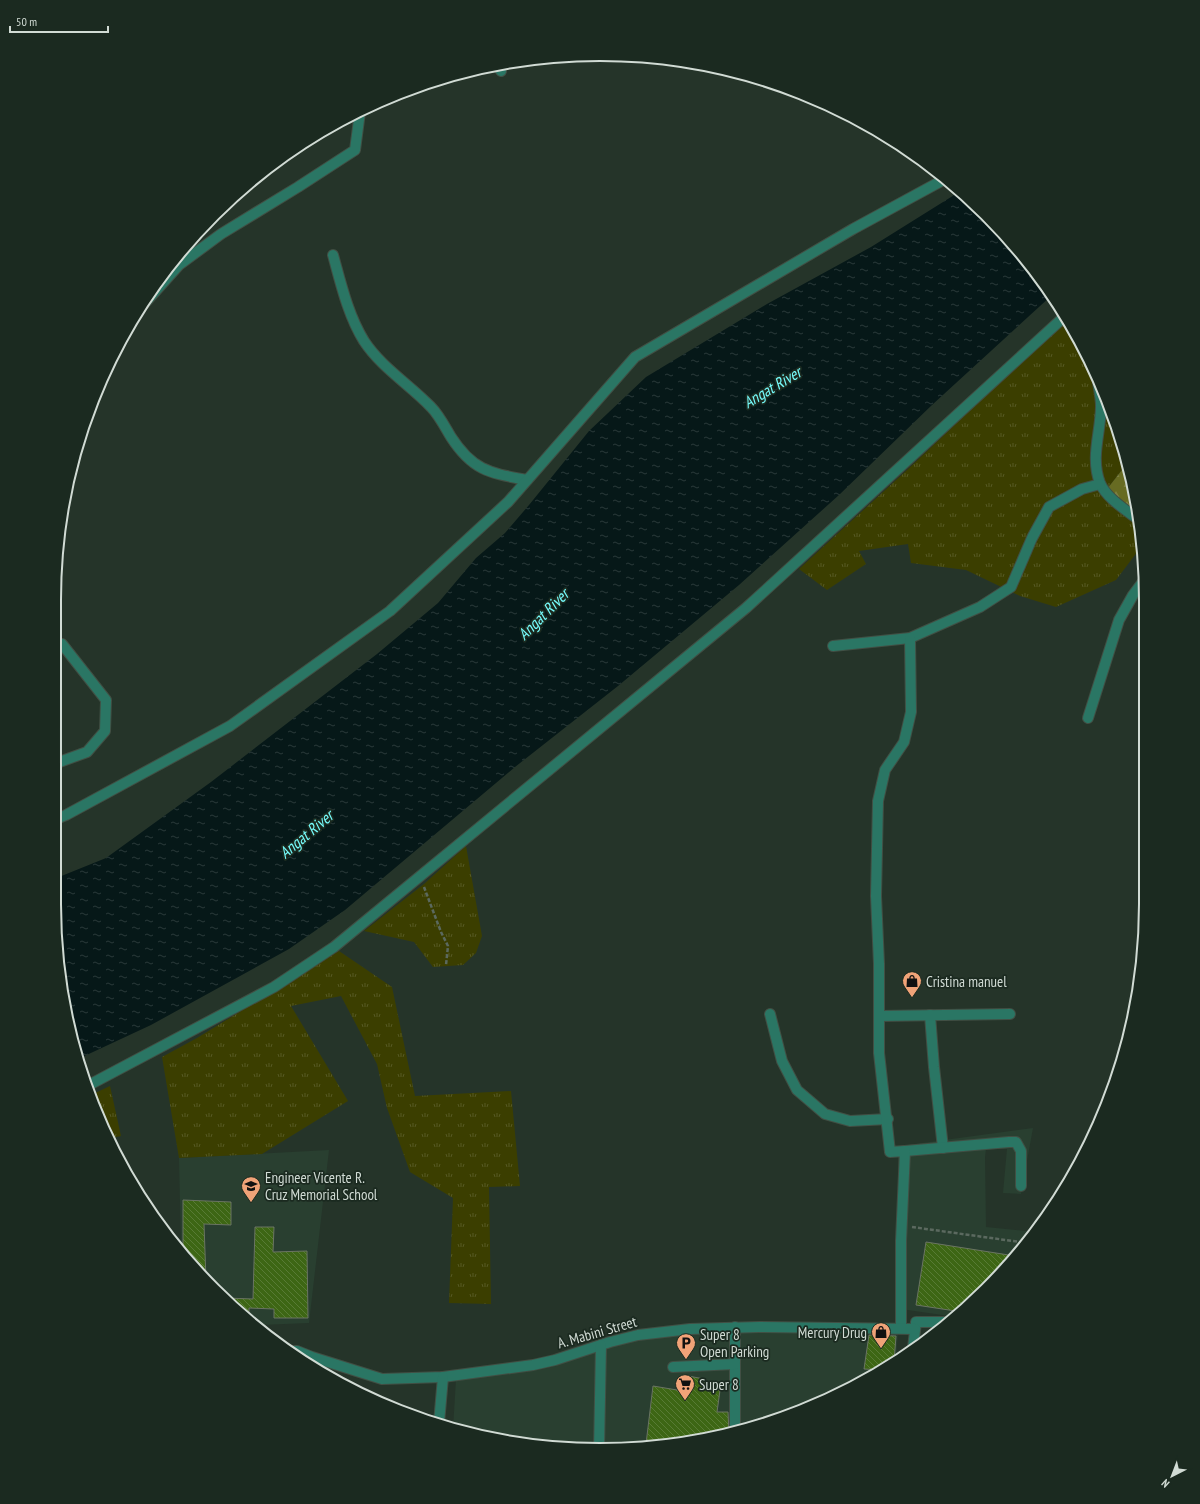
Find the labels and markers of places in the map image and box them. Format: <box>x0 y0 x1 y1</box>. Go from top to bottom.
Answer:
shop icon: Cristina manuel <box>901 970 923 998</box>
place label: Cristina manuel <box>926 972 1007 991</box>
place label: Engineer Vicente R. Cruz Memorial School <box>265 1168 378 1204</box>
school or university icon: Engineer Vicente R. Cruz Memorial School <box>240 1175 262 1203</box>
shop icon: Mercury Drug <box>870 1321 892 1349</box>
place label: Mercury Drug <box>798 1323 867 1342</box>
place label: Super 8 Open Parking <box>700 1325 769 1361</box>
parking icon: Super 8 Open Parking <box>675 1332 697 1360</box>
supermarket icon: Super 8 <box>674 1373 696 1401</box>
place label: Super 8 <box>699 1375 739 1394</box>

